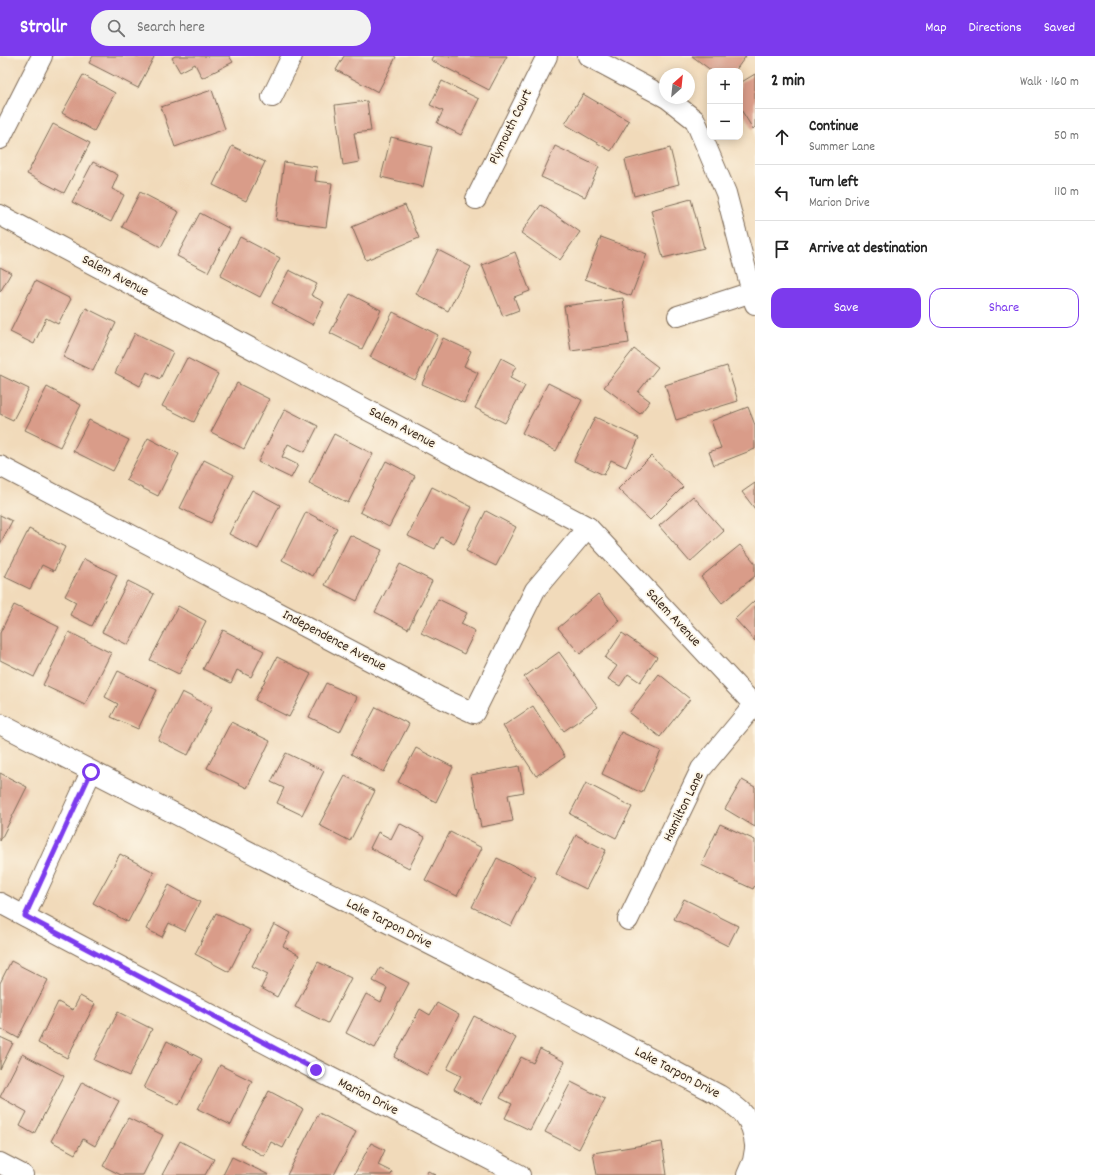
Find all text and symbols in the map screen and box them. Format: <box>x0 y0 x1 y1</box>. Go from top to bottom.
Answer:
search box <box>91 10 371 46</box>
text: Strollr <box>20 15 67 42</box>
icon: search <box>105 17 127 39</box>
text: Search here <box>137 17 205 39</box>
text: Map <box>925 18 947 38</box>
text: Directions <box>969 18 1022 38</box>
text: Saved <box>1044 18 1075 38</box>
north arrow <box>659 68 695 104</box>
map controls <box>707 68 743 140</box>
button: + <box>707 68 743 104</box>
text: 2 min <box>771 70 805 94</box>
text: Walk · 160 m <box>1020 73 1079 92</box>
street label: Plymouth Court <box>484 86 538 168</box>
button: − <box>707 104 743 140</box>
text: Continue <box>809 116 858 138</box>
icon: ahead <box>771 126 793 148</box>
text: 50 m <box>1054 127 1079 146</box>
text: Summer Lane <box>809 138 875 157</box>
text: Turn left <box>809 172 858 194</box>
icon: left <box>771 182 793 204</box>
text: 110 m <box>1054 183 1079 202</box>
text: Marion Drive <box>809 194 870 213</box>
icon: arrive <box>771 238 793 260</box>
text: Arrive at destination <box>809 238 927 260</box>
street label: Salem Avenue <box>78 250 152 302</box>
button: Save <box>771 288 921 328</box>
button: Share <box>929 288 1079 328</box>
street label: Salem Avenue <box>365 402 439 454</box>
street label: Salem Avenue <box>641 584 705 652</box>
street label: Independence Avenue <box>278 605 390 677</box>
route start <box>82 763 100 781</box>
street label: Hamilton Lane <box>659 769 709 845</box>
street label: Lake Tarpon Drive <box>343 894 435 954</box>
street label: Lake Tarpon Drive <box>631 1042 723 1104</box>
route end <box>307 1061 325 1079</box>
street label: Marion Drive <box>334 1073 402 1121</box>

